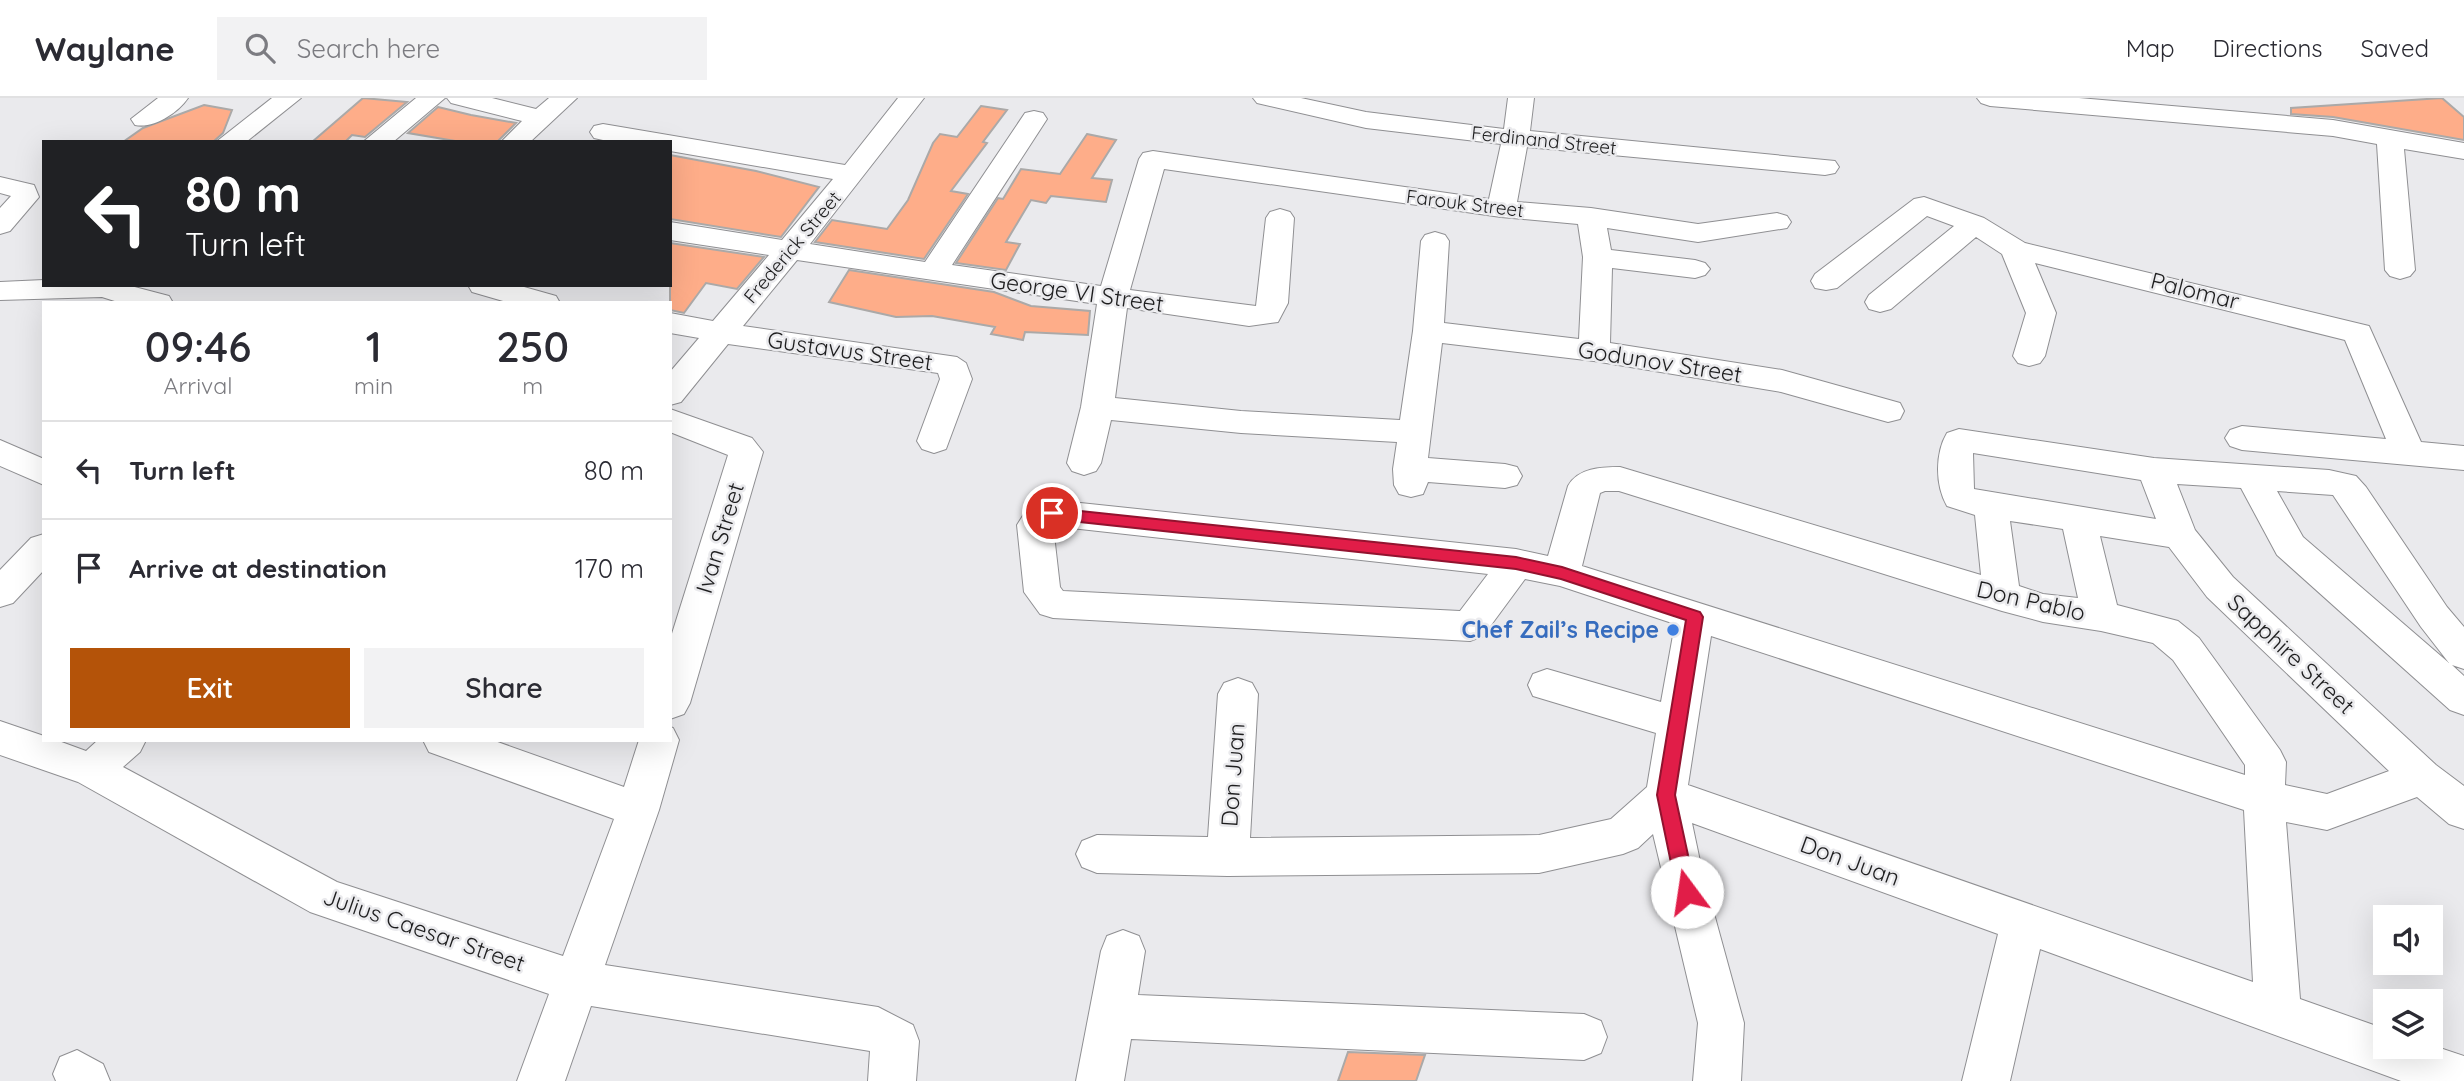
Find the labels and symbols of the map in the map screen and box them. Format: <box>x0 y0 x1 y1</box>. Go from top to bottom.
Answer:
street label: Ferdinand Street <box>1470 120 1618 160</box>
street label: Farouk Street <box>1405 184 1525 222</box>
street label: Frederick Street <box>738 186 846 308</box>
street label: George VI Street <box>989 265 1166 318</box>
street label: Palomar <box>2148 266 2243 316</box>
street label: Gustavus Street <box>766 325 935 376</box>
street label: Godunov Street <box>1576 334 1744 389</box>
street label: Ivan Street <box>689 479 750 597</box>
pin <box>1022 483 1082 543</box>
street label: Don Pablo <box>1974 574 2088 627</box>
street label: Sapphire Street <box>2222 587 2361 720</box>
place label: Chef Zail’s Recipe <box>1462 615 1659 644</box>
marker: Chef Zail’s Recipe <box>1665 622 1681 638</box>
street label: Don Juan <box>1214 722 1251 828</box>
street label: Don Juan <box>1797 829 1904 892</box>
position arrow <box>1650 855 1724 929</box>
street label: Julius Caesar Street <box>319 881 529 978</box>

